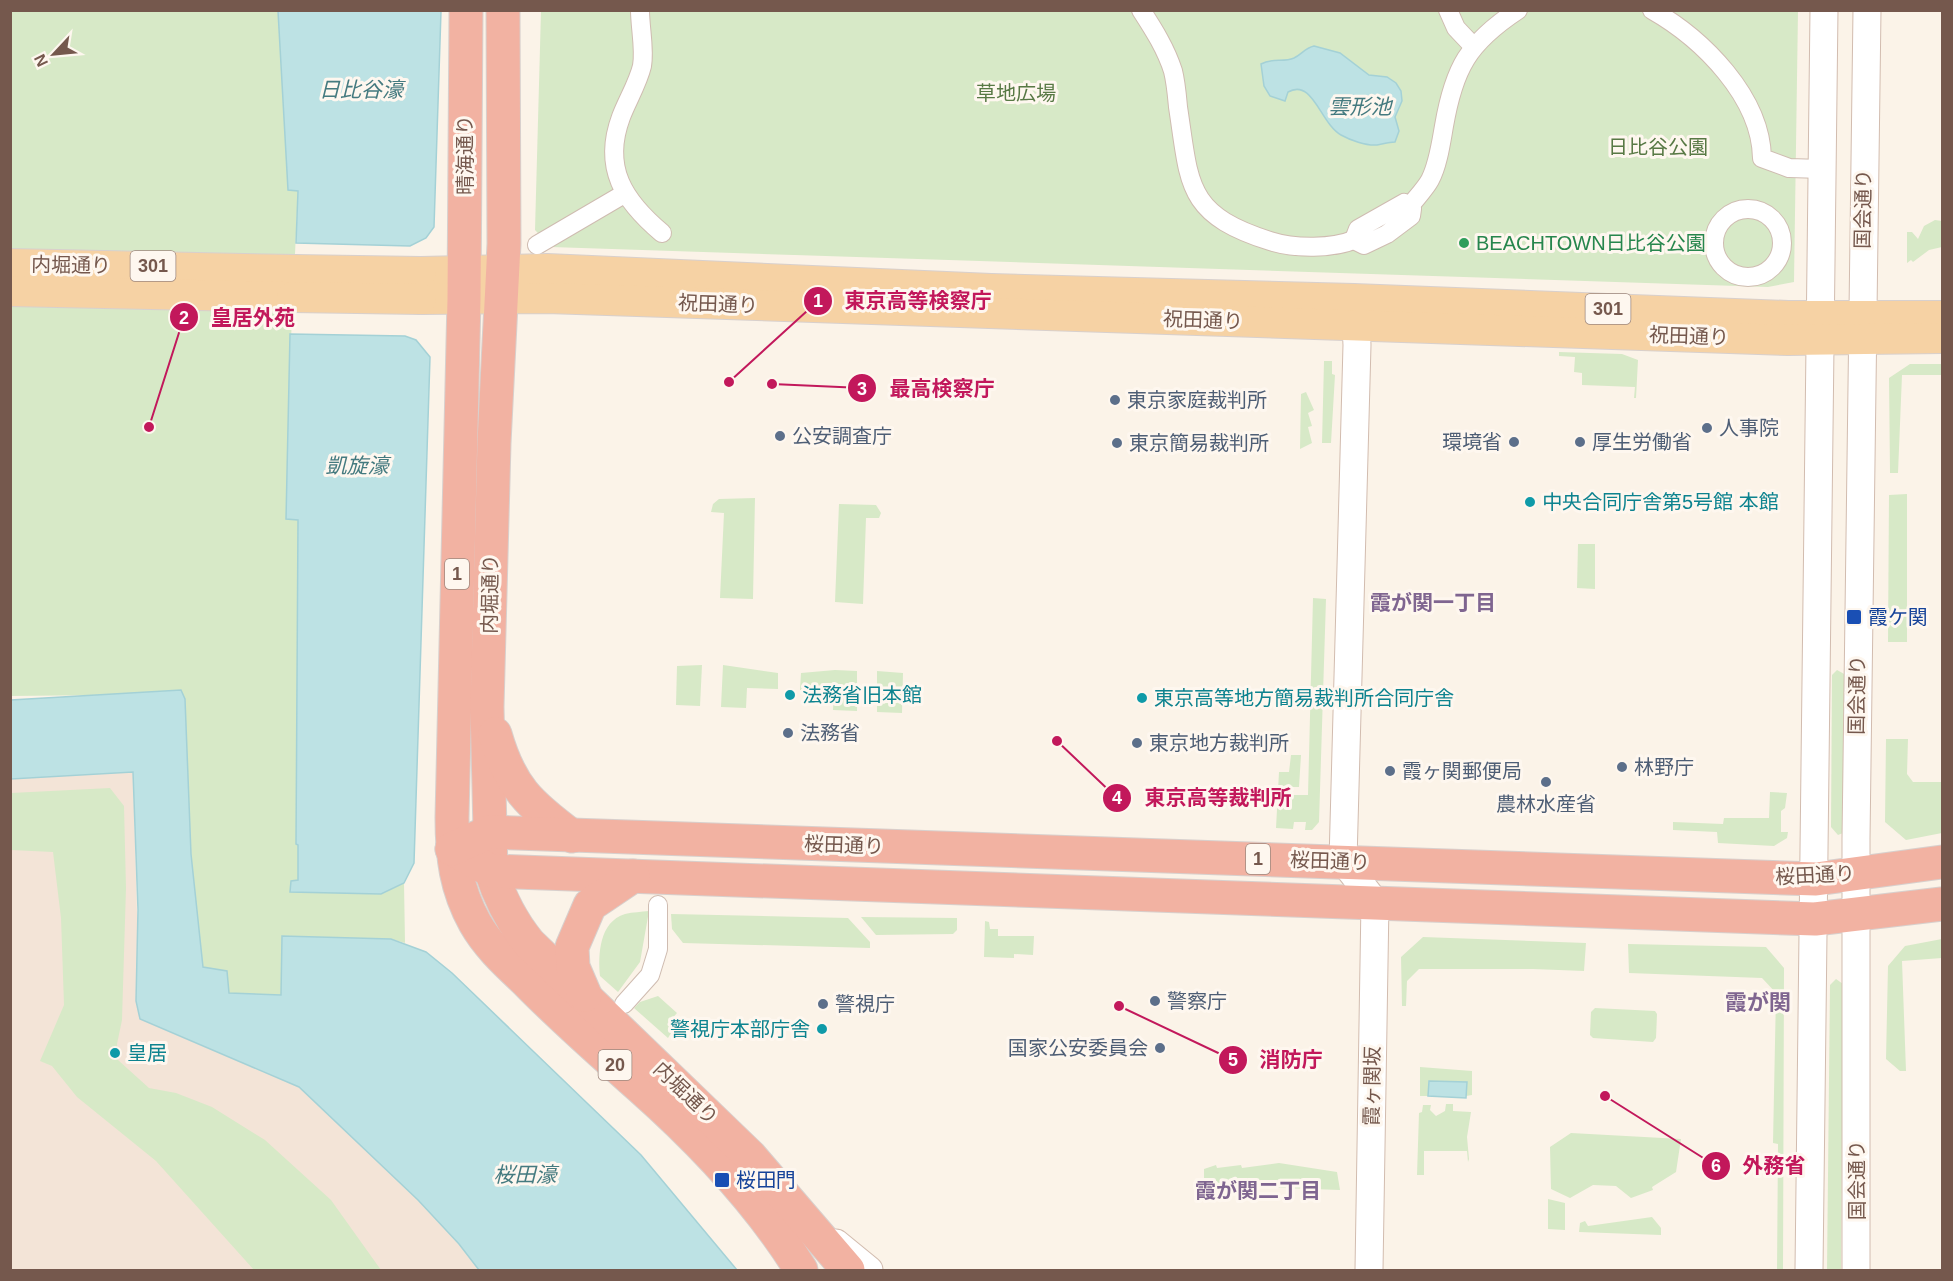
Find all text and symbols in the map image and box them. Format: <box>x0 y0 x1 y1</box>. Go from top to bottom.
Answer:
north arrow <box>24 24 84 84</box>
text: N <box>31 51 51 69</box>
water label: 日比谷濠 <box>319 78 406 101</box>
park label: 草地広場 <box>976 82 1056 104</box>
water label: 雲形池 <box>1329 95 1393 118</box>
street label: 晴海通り <box>454 115 476 195</box>
park label: 日比谷公園 <box>1608 136 1708 158</box>
street label: 国会通り <box>1851 169 1875 249</box>
place label: BEACHTOWN日比谷公園 <box>1476 232 1706 254</box>
marker: BEACHTOWN日比谷公園 <box>1457 236 1471 250</box>
road number: 301 <box>130 251 176 281</box>
street label: 内堀通り <box>31 253 111 277</box>
callout: 東京高等検察庁 <box>803 281 1004 320</box>
text: 東京高等検察庁 <box>845 289 992 312</box>
text: 1 <box>813 291 823 311</box>
street label: 祝田通り <box>678 292 758 316</box>
road number: 301 <box>1586 294 1630 324</box>
callout: 皇居外苑 <box>169 298 307 337</box>
text: 皇居外苑 <box>211 306 295 329</box>
text: 2 <box>179 308 189 328</box>
street label: 祝田通り <box>1163 308 1243 332</box>
street label: 祝田通り <box>1649 324 1729 348</box>
callout: 最高検察庁 <box>847 369 1006 408</box>
text: 最高検察庁 <box>890 377 995 400</box>
text: 3 <box>857 379 867 399</box>
place label: 東京家庭裁判所 <box>1127 389 1267 411</box>
marker: 東京家庭裁判所 <box>1108 393 1122 407</box>
place label: 人事院 <box>1719 417 1779 439</box>
marker: 人事院 <box>1700 421 1714 435</box>
place label: 公安調査庁 <box>792 425 892 447</box>
marker: 公安調査庁 <box>773 429 787 443</box>
place label: 環境省 <box>1442 431 1502 453</box>
place label: 厚生労働省 <box>1592 431 1692 453</box>
place label: 東京簡易裁判所 <box>1129 432 1269 454</box>
marker: 環境省 <box>1507 435 1521 449</box>
marker: 厚生労働省 <box>1573 435 1587 449</box>
marker: 東京簡易裁判所 <box>1110 436 1124 450</box>
water label: 凱旋濠 <box>326 454 391 477</box>
place label: 中央合同庁舎第5号館 本館 <box>1542 491 1779 513</box>
marker: 中央合同庁舎第5号館 本館 <box>1523 495 1537 509</box>
street label: 内堀通り <box>478 554 502 634</box>
road number: 1 <box>445 559 469 589</box>
district label: 霞が関一丁目 <box>1370 591 1496 614</box>
place label: 霞ケ関 <box>1868 606 1928 628</box>
marker: 霞ケ関 <box>1845 608 1863 626</box>
street label: 国会通り <box>1845 655 1869 735</box>
place label: 法務省旧本館 <box>802 684 922 706</box>
place label: 東京高等地方簡易裁判所合同庁舎 <box>1154 687 1454 709</box>
marker: 法務省旧本館 <box>783 688 797 702</box>
marker: 東京高等地方簡易裁判所合同庁舎 <box>1135 691 1149 705</box>
place label: 法務省 <box>800 722 860 744</box>
marker: 法務省 <box>781 726 795 740</box>
place label: 東京地方裁判所 <box>1149 732 1289 754</box>
marker: 東京地方裁判所 <box>1130 736 1144 750</box>
place label: 林野庁 <box>1634 756 1694 778</box>
place label: 霞ヶ関郵便局 <box>1402 760 1522 782</box>
marker: 林野庁 <box>1615 760 1629 774</box>
marker: 霞ヶ関郵便局 <box>1383 764 1397 778</box>
marker: 農林水産省 <box>1539 775 1553 789</box>
callout: 東京高等裁判所 <box>1102 778 1303 817</box>
text: 東京高等裁判所 <box>1145 786 1292 809</box>
text: 4 <box>1112 788 1122 808</box>
place label: 農林水産省 <box>1496 793 1596 815</box>
street label: 桜田通り <box>804 833 884 857</box>
road number: 1 <box>1246 844 1270 874</box>
street label: 桜田通り <box>1290 849 1370 873</box>
street label: 桜田通り <box>1774 862 1856 888</box>
place label: 警察庁 <box>1167 990 1227 1012</box>
district label: 霞が関 <box>1725 990 1791 1015</box>
place label: 警視庁 <box>835 993 895 1015</box>
marker: 警察庁 <box>1148 994 1162 1008</box>
marker: 警視庁 <box>816 997 830 1011</box>
place label: 警視庁本部庁舎 <box>670 1018 810 1040</box>
marker: 警視庁本部庁舎 <box>815 1022 829 1036</box>
place label: 国家公安委員会 <box>1008 1037 1148 1059</box>
callout: 消防庁 <box>1218 1040 1335 1079</box>
marker: 国家公安委員会 <box>1153 1041 1167 1055</box>
place label: 皇居 <box>127 1042 167 1064</box>
marker: 皇居 <box>108 1046 122 1060</box>
street label: 霞ヶ関坂 <box>1360 1046 1384 1126</box>
text: 消防庁 <box>1260 1048 1323 1071</box>
road number: 20 <box>598 1050 632 1080</box>
text: 5 <box>1228 1050 1238 1070</box>
street label: 内堀通り <box>650 1057 722 1129</box>
street label: 国会通り <box>1846 1140 1868 1220</box>
callout: 外務省 <box>1701 1146 1818 1185</box>
text: 外務省 <box>1743 1154 1806 1177</box>
text: 6 <box>1711 1156 1721 1176</box>
water label: 桜田濠 <box>494 1163 559 1186</box>
place label: 桜田門 <box>736 1169 796 1191</box>
marker: 桜田門 <box>713 1171 731 1189</box>
district label: 霞が関二丁目 <box>1195 1179 1321 1202</box>

